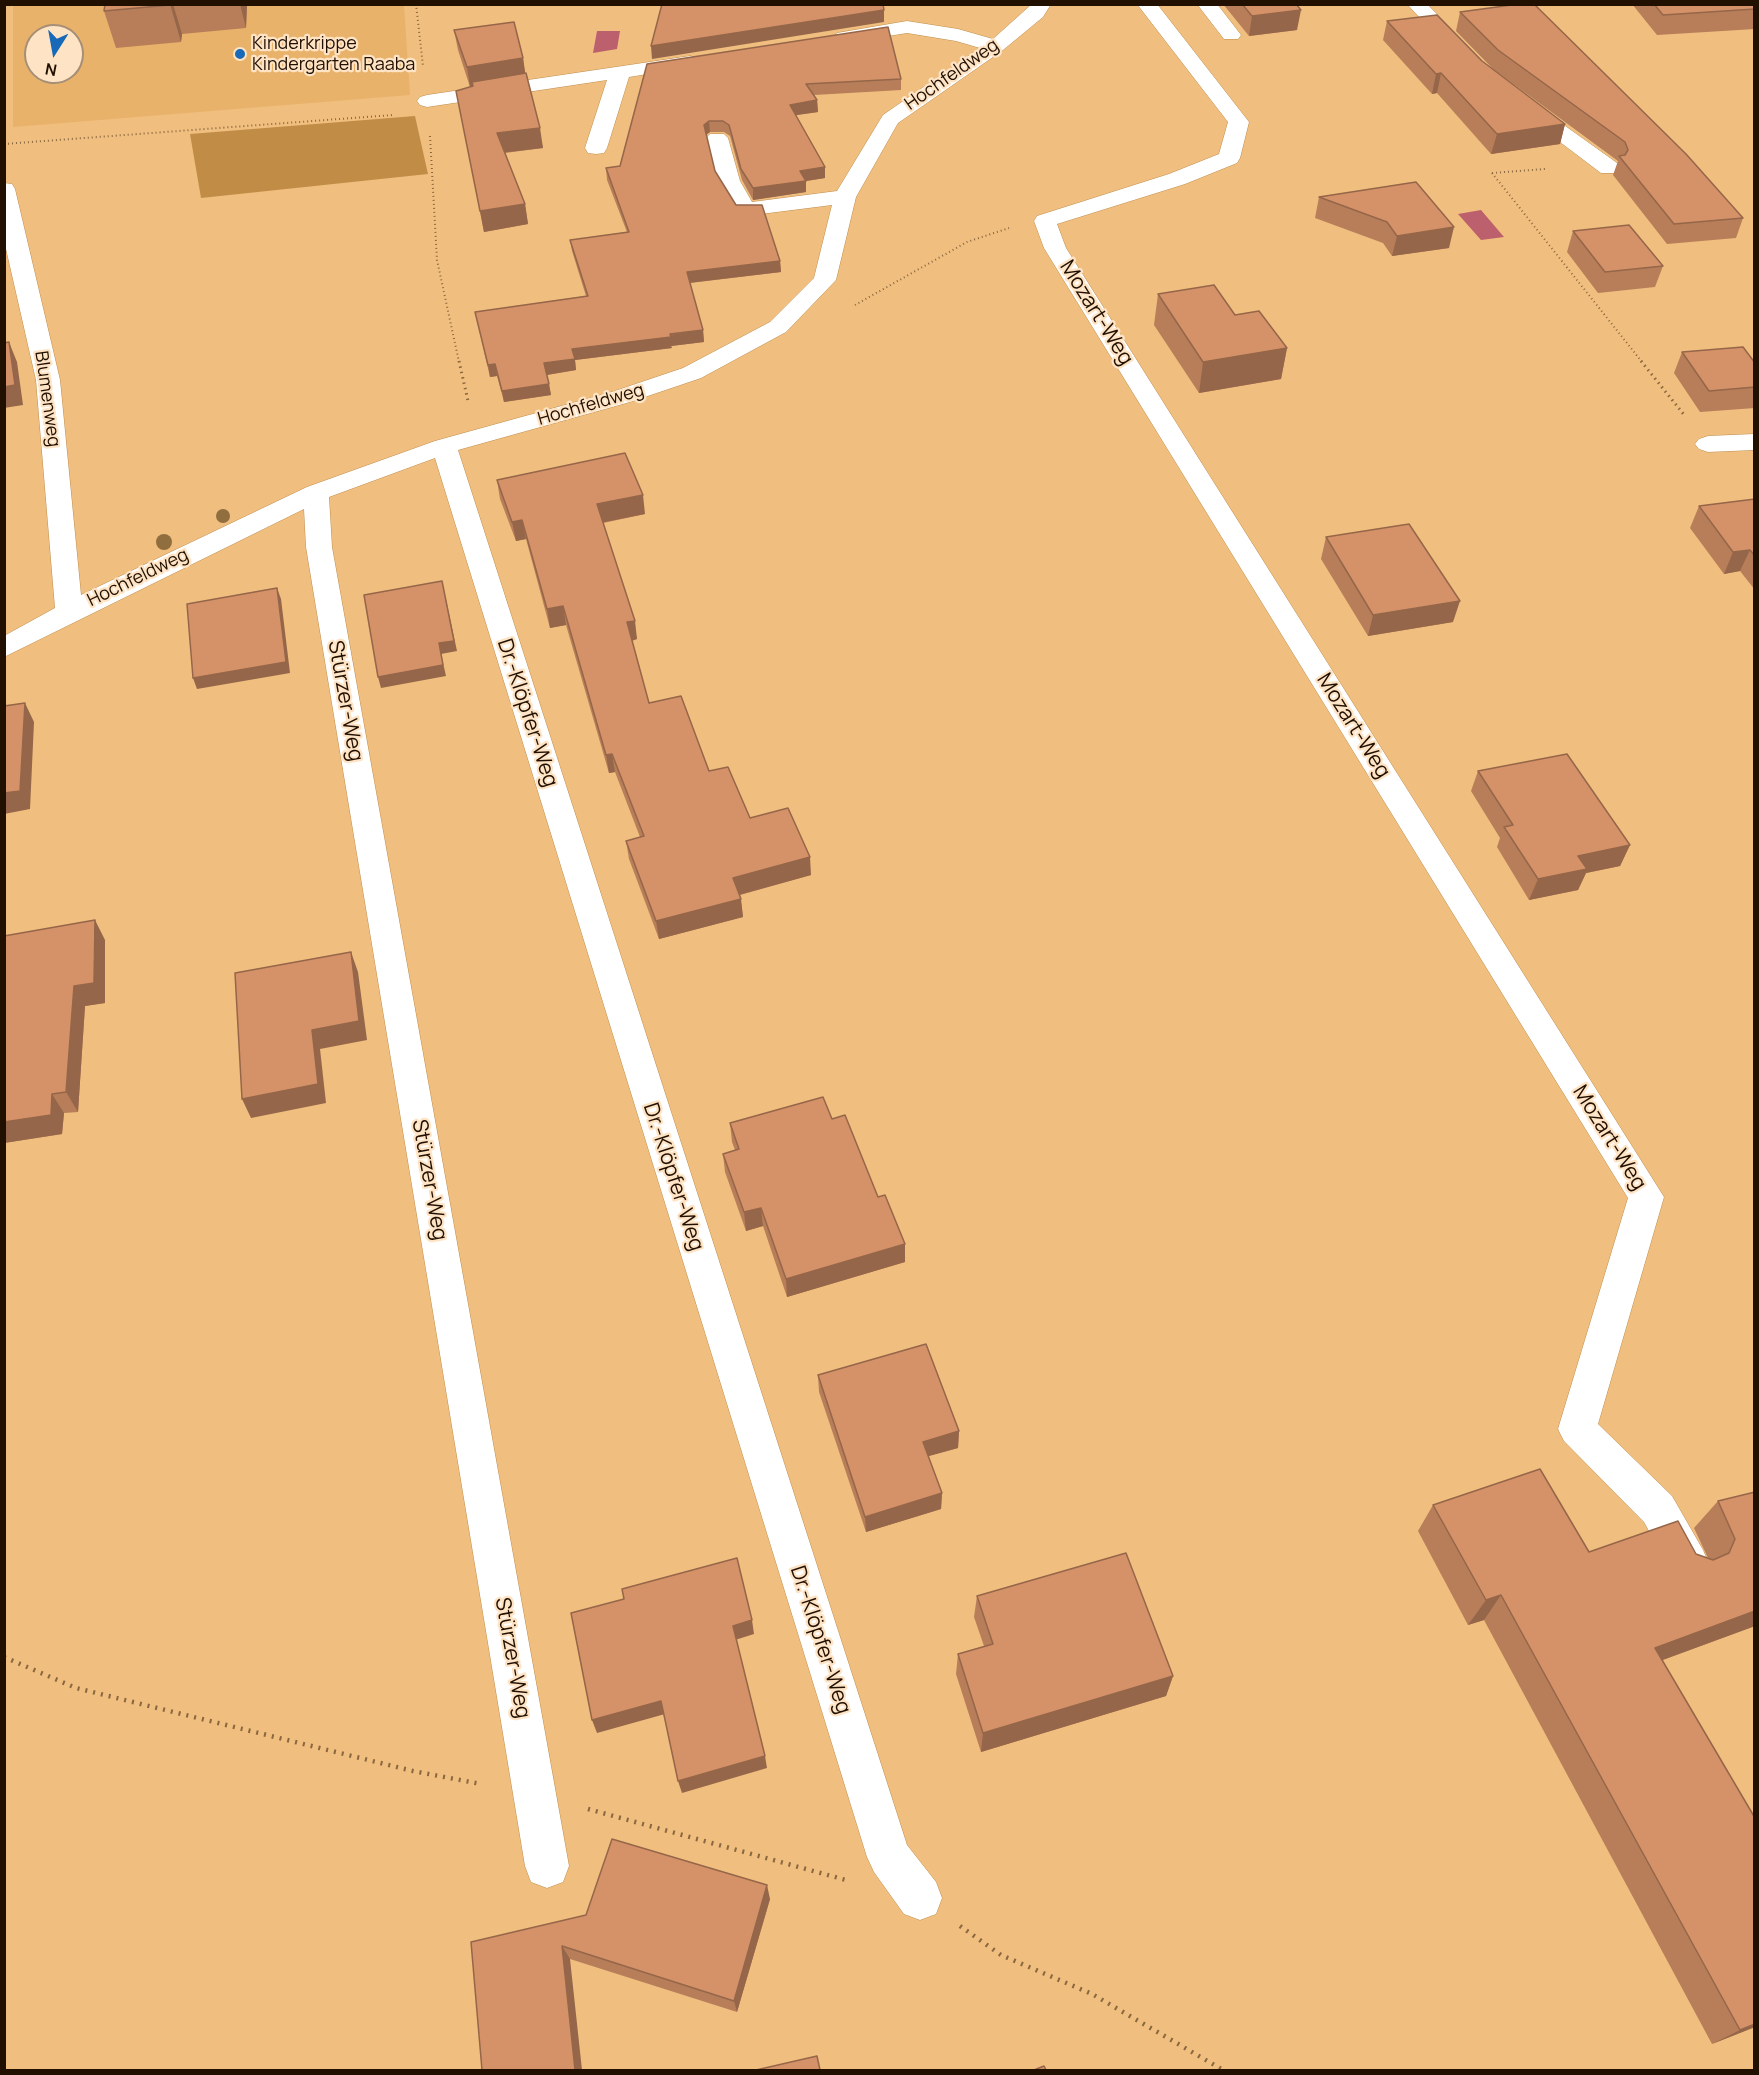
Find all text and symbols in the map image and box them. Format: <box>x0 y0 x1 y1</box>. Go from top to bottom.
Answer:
north arrow <box>24 24 84 84</box>
place label: Kinderkrippe Kindergarten Raaba <box>252 33 415 76</box>
street label: Hochfeldweg <box>901 35 1003 115</box>
marker: Kinderkrippe Kindergarten Raaba <box>233 47 247 61</box>
text: N <box>43 58 59 82</box>
street label: Mozart-Weg <box>1054 256 1138 370</box>
street label: Blumenweg <box>30 350 64 448</box>
street label: Hochfeldweg <box>535 380 647 430</box>
street label: Hochfeldweg <box>84 544 192 612</box>
street label: Dr.-Klöpfer-Weg <box>491 636 563 790</box>
street label: Stürzer-Weg <box>322 638 368 764</box>
street label: Mozart-Weg <box>1311 669 1395 783</box>
street label: Mozart-Weg <box>1567 1081 1651 1195</box>
street label: Dr.-Klöpfer-Weg <box>637 1100 709 1254</box>
street label: Stürzer-Weg <box>406 1117 452 1243</box>
street label: Dr.-Klöpfer-Weg <box>784 1563 856 1717</box>
street label: Stürzer-Weg <box>489 1595 535 1721</box>

